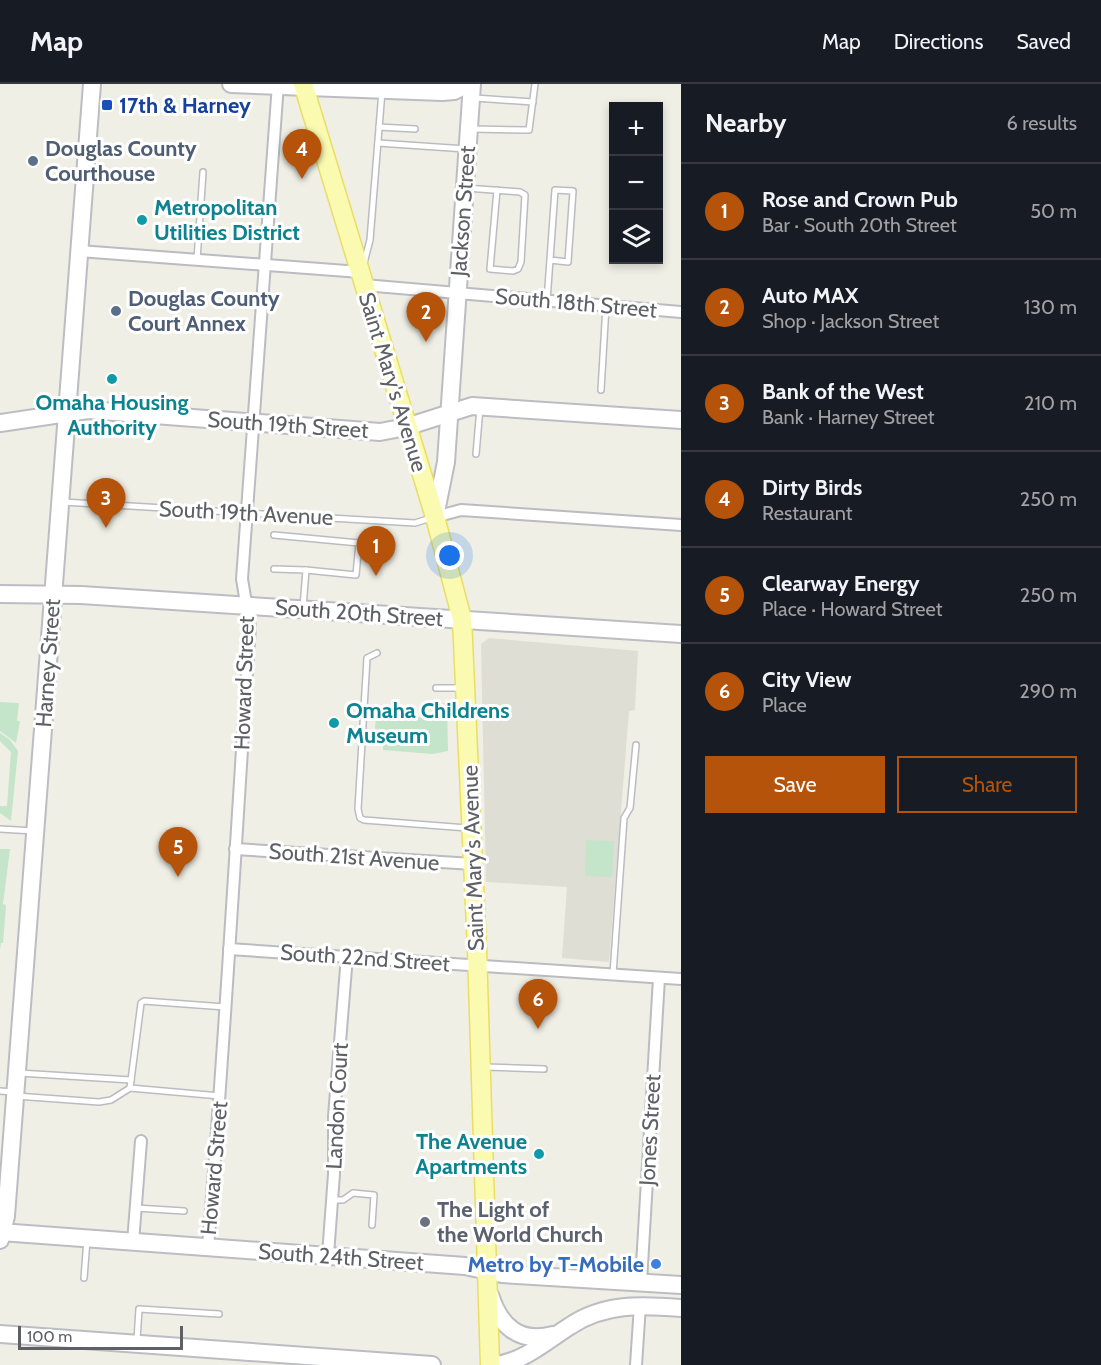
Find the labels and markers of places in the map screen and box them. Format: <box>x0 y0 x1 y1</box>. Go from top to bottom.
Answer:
place label: 17th & Harney <box>119 92 251 119</box>
marker: 17th & Harney <box>100 98 114 112</box>
pin: 4 <box>282 130 322 179</box>
place label: Douglas County Courthouse <box>45 135 197 187</box>
marker: Douglas County Courthouse <box>26 154 40 168</box>
place label: Metropolitan Utilities District <box>154 194 300 246</box>
marker: Metropolitan Utilities District <box>135 213 149 227</box>
place label: Douglas County Court Annex <box>128 285 280 337</box>
pin: 2 <box>406 292 446 342</box>
marker: Douglas County Court Annex <box>109 304 123 318</box>
marker: Omaha Housing Authority <box>105 372 119 386</box>
place label: Omaha Housing Authority <box>36 389 188 441</box>
pin: 3 <box>86 478 126 528</box>
pin: 1 <box>356 526 395 576</box>
place label: Omaha Childrens Museum <box>346 697 510 749</box>
marker: Omaha Childrens Museum <box>327 716 341 730</box>
pin: 5 <box>158 828 198 877</box>
pin: 6 <box>518 980 558 1029</box>
place label: The Avenue Apartments <box>416 1128 527 1180</box>
marker: The Avenue Apartments <box>532 1147 546 1161</box>
place label: The Light of the World Church <box>437 1196 603 1248</box>
marker: The Light of the World Church <box>418 1215 432 1229</box>
place label: Metro by T-Mobile <box>467 1251 644 1278</box>
marker: Metro by T-Mobile <box>649 1257 663 1271</box>

